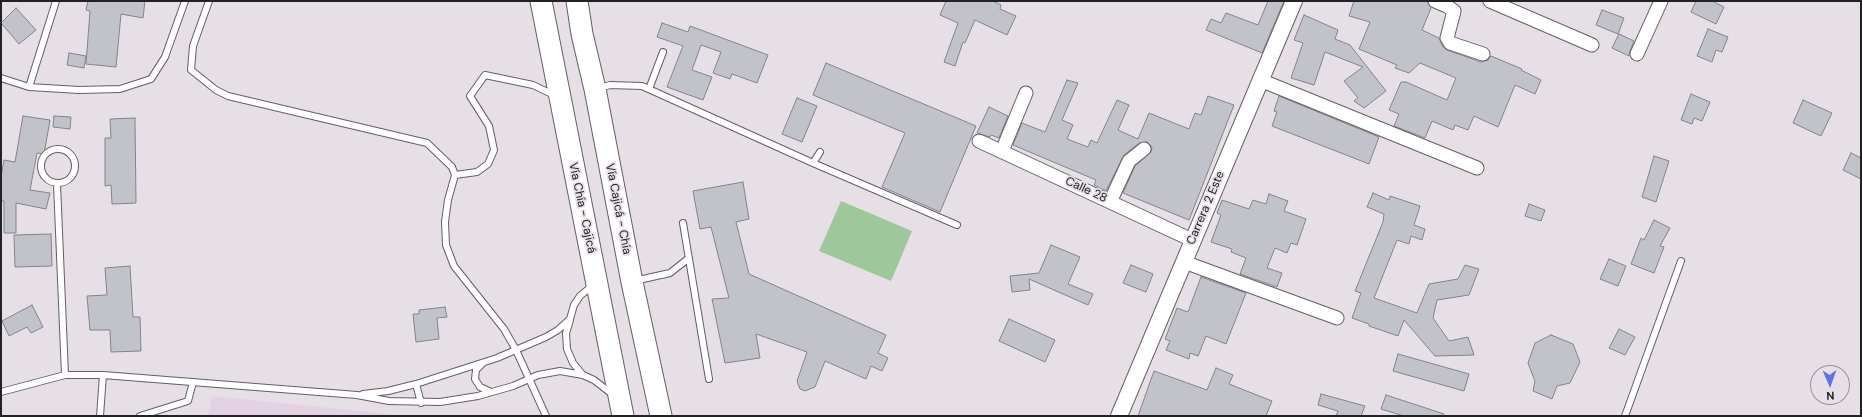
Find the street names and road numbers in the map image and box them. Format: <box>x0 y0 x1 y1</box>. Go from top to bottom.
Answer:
street label: Vía Chía - Cajicá <box>565 161 599 255</box>
street label: Vía Cajicá - Chía <box>602 162 634 256</box>
street label: Carrera 2 Este <box>1184 169 1228 247</box>
street label: Calle 28 <box>1063 174 1109 206</box>

